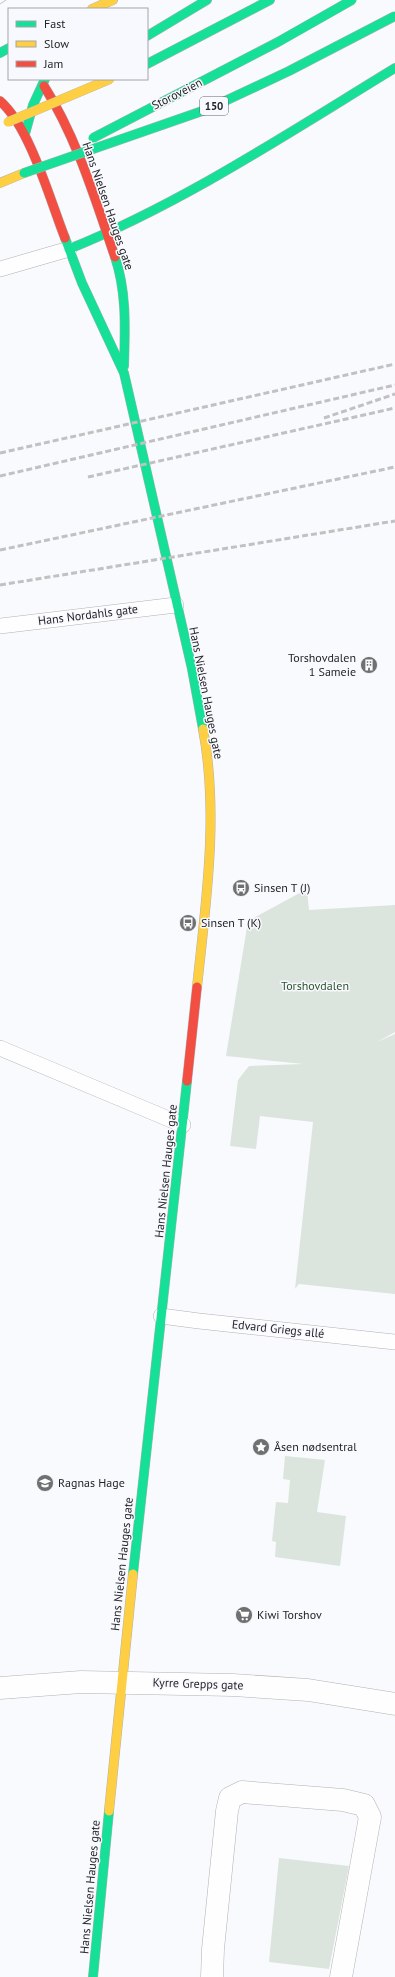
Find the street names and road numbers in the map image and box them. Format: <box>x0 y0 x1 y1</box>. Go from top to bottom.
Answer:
street label: Storoveien <box>149 74 205 113</box>
road number: 150 <box>200 97 228 115</box>
street label: Hans Nielsen Hauges gate <box>80 140 137 272</box>
street label: Hans Nordahls gate <box>37 601 139 628</box>
street label: Hans Nielsen Hauges gate <box>186 626 227 760</box>
street label: Hans Nielsen Hauges gate <box>151 1103 180 1239</box>
street label: Edvard Griegs allé <box>231 1316 325 1341</box>
street label: Hans Nielsen Hauges gate <box>107 1496 136 1632</box>
street label: Kyrre Grepps gate <box>152 1674 244 1693</box>
street label: Hans Nielsen Hauges gate <box>76 1819 103 1955</box>

